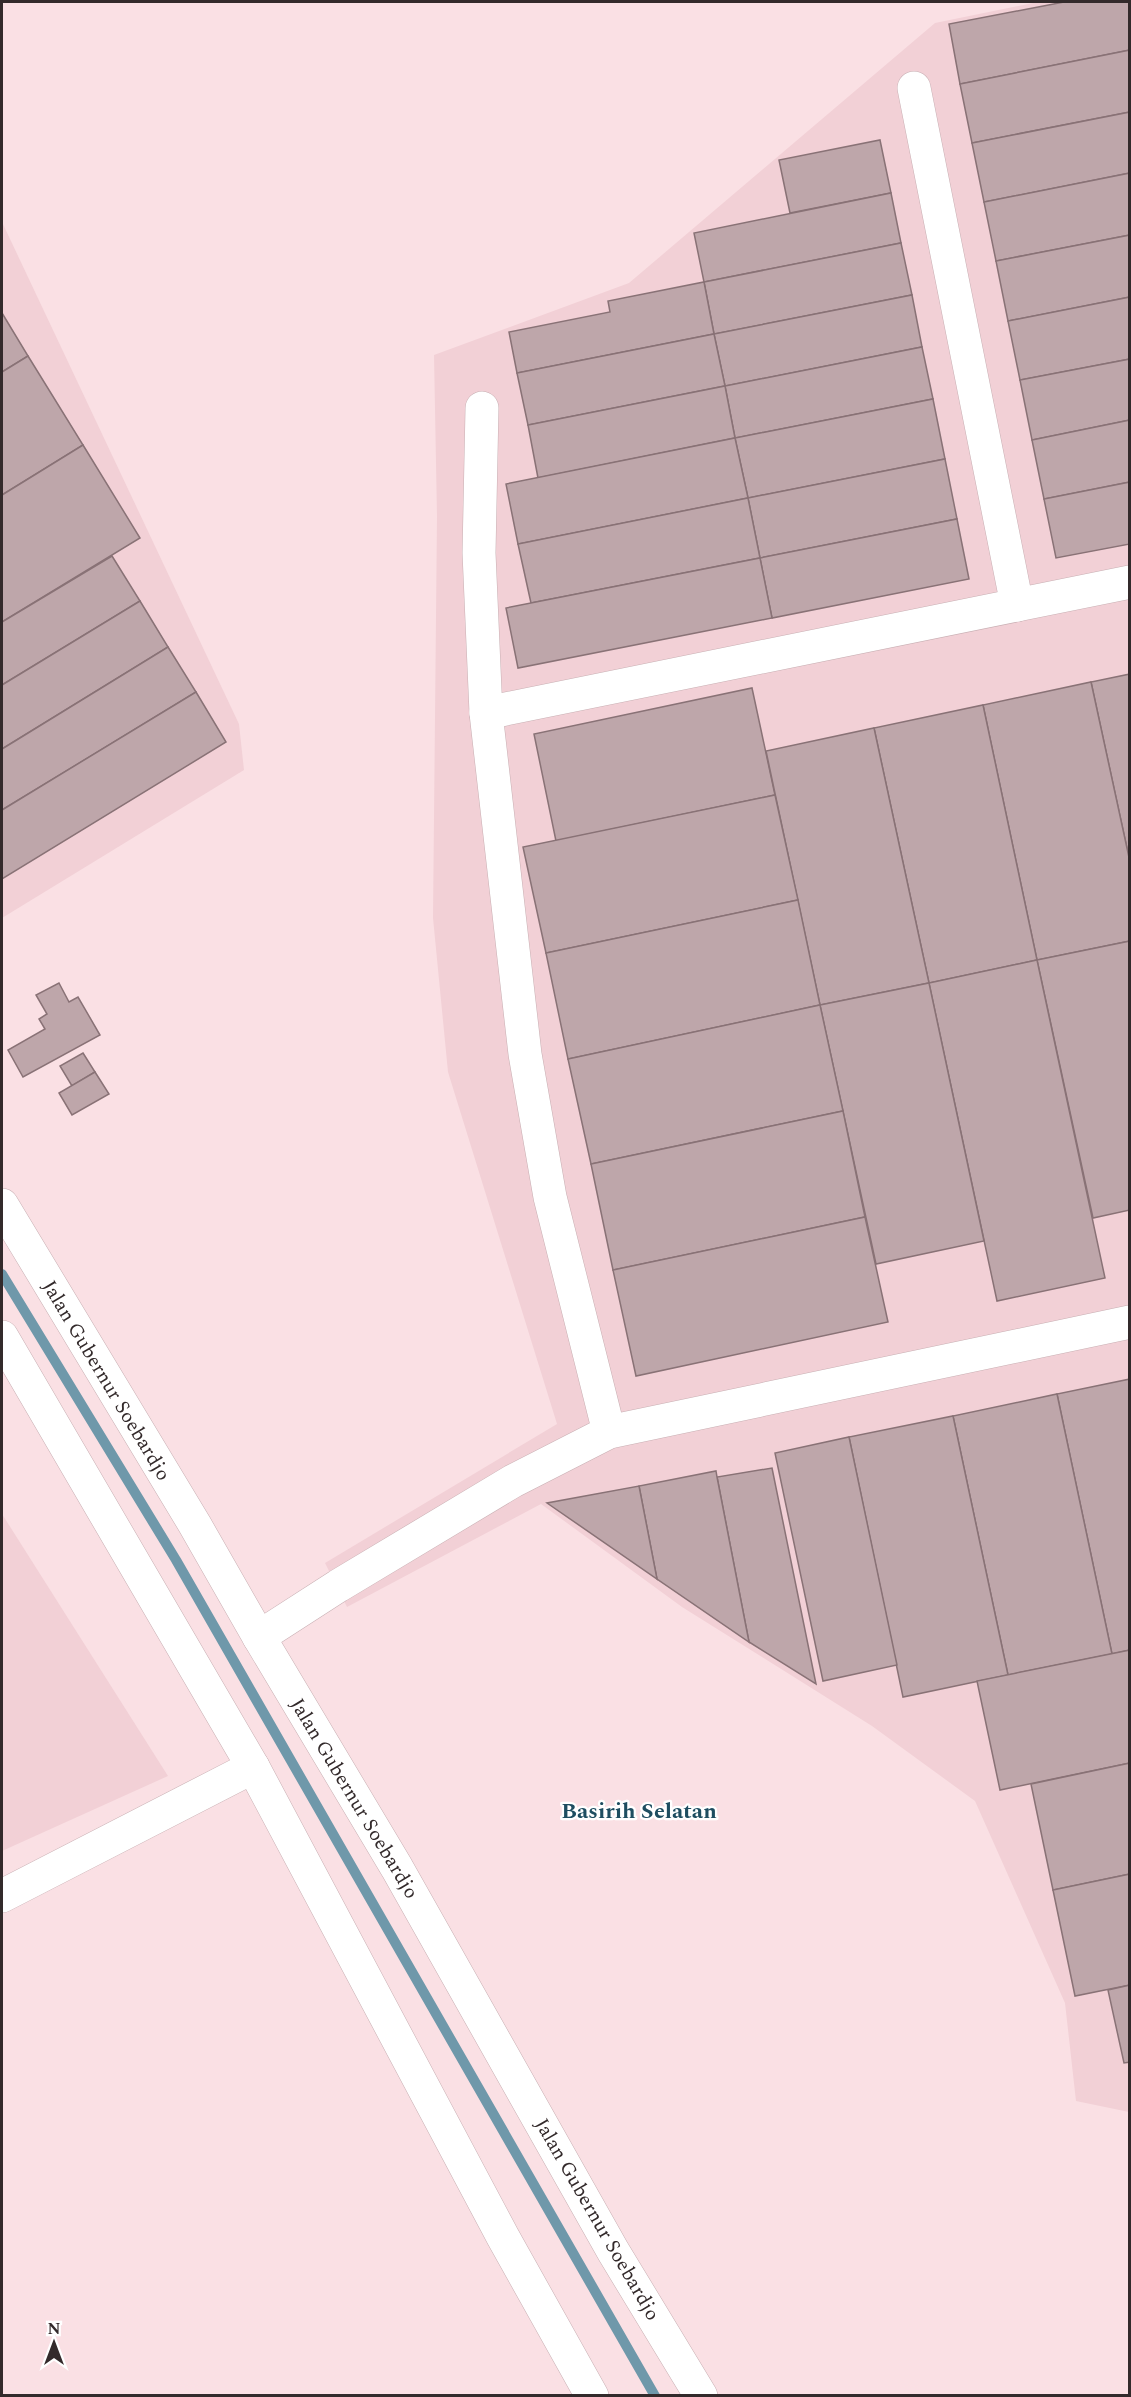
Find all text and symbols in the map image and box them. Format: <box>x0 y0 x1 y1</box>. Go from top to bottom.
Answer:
street label: Jalan Gubernur Soebardjo <box>34 1274 178 1487</box>
street label: Jalan Gubernur Soebardjo <box>282 1692 426 1905</box>
district label: Basirih Selatan <box>561 1795 717 1828</box>
street label: Jalan Gubernur Soebardjo <box>527 2113 667 2326</box>
north arrow <box>24 2313 84 2373</box>
text: N <box>47 2317 61 2341</box>

